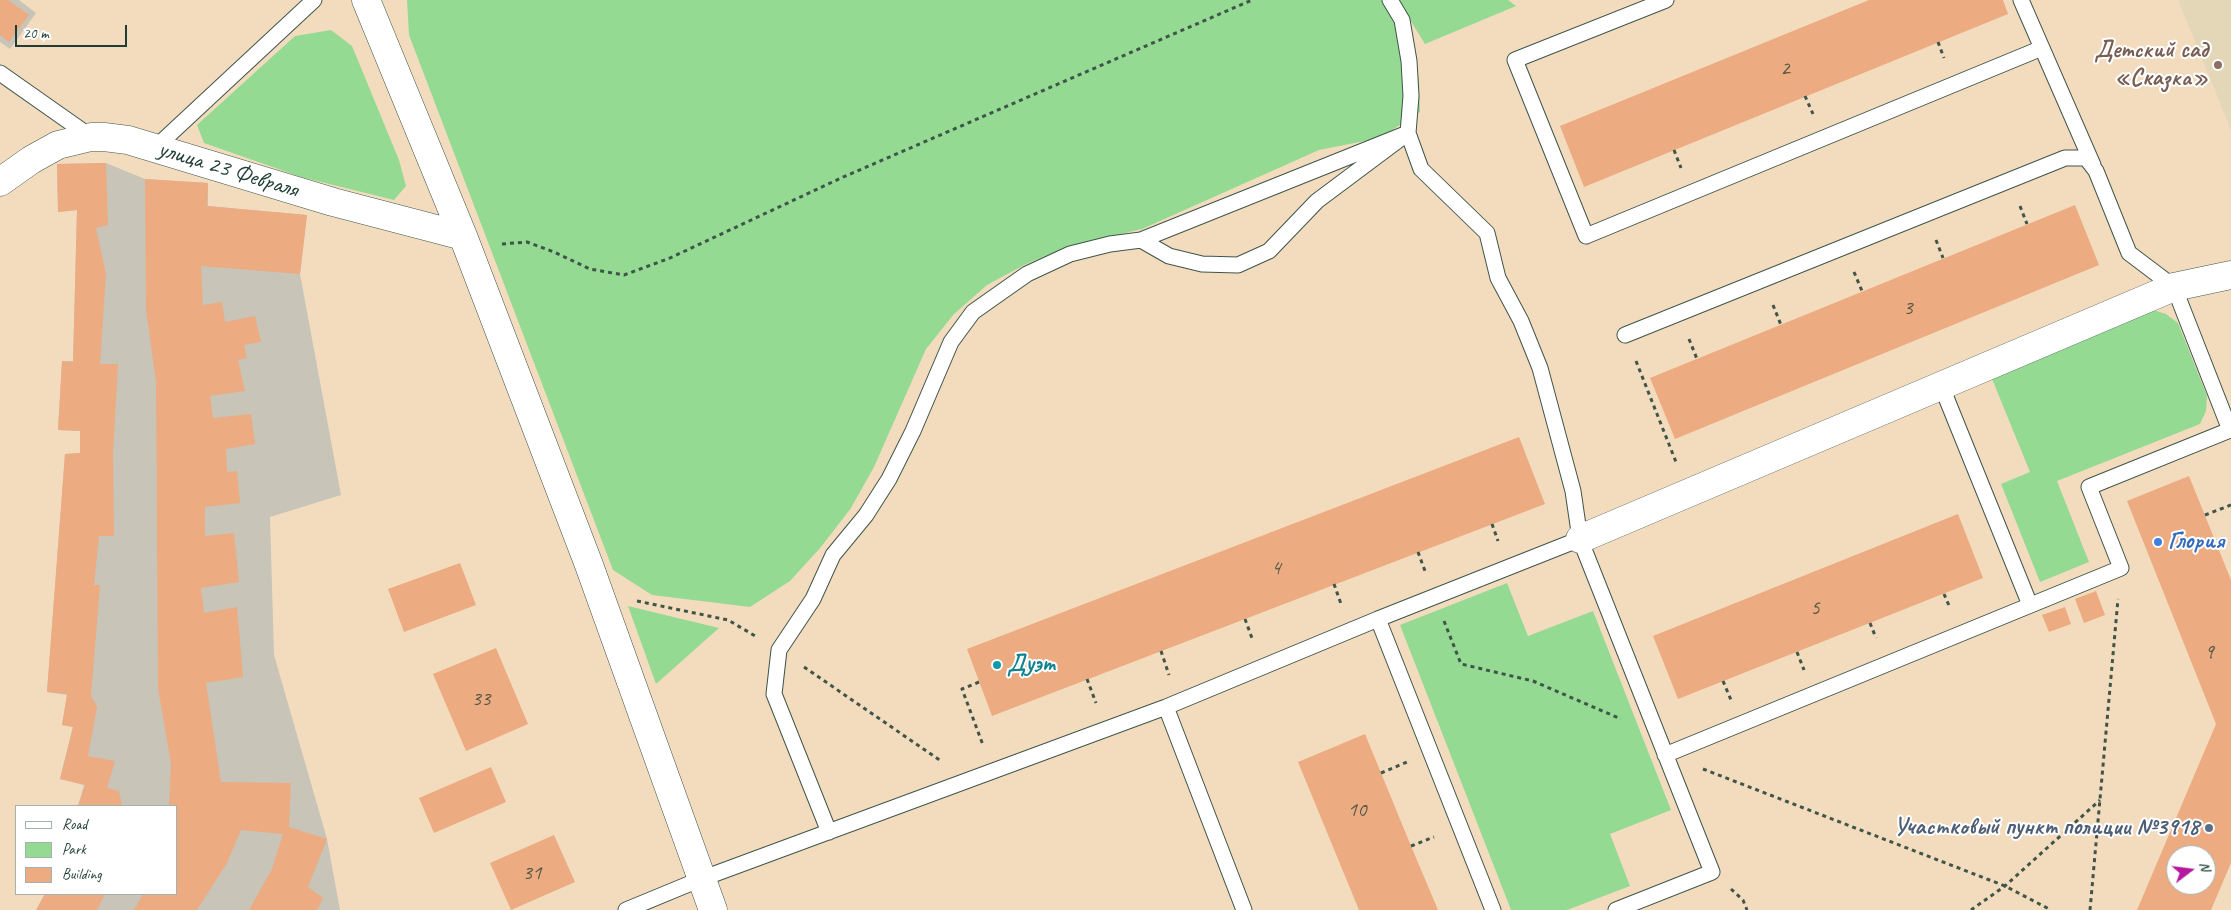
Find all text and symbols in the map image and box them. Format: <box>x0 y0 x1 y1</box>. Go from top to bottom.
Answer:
scale bar <box>18 15 130 47</box>
text: 20 m <box>23 24 49 43</box>
place label: Детский сад «Сказка» <box>2094 37 2208 93</box>
house number: 2 <box>1780 56 1790 82</box>
marker: Детский сад «Сказка» <box>2212 59 2224 71</box>
street label: улица 23 Февраля <box>155 135 301 205</box>
house number: 3 <box>1903 295 1913 321</box>
place label: Глория <box>2168 528 2224 556</box>
marker: Глория <box>2152 536 2164 548</box>
house number: 4 <box>1271 555 1281 581</box>
house number: 5 <box>1810 595 1820 621</box>
house number: 9 <box>2204 639 2214 665</box>
place label: Дуэт <box>1007 651 1054 679</box>
marker: Дуэт <box>991 659 1003 671</box>
house number: 33 <box>472 686 490 712</box>
house number: 10 <box>1348 797 1366 823</box>
legend <box>15 805 178 895</box>
place label: Участковый пункт полиции №3918 <box>1894 814 2199 842</box>
text: Road <box>62 815 87 834</box>
marker: Участковый пункт полиции №3918 <box>2203 822 2215 834</box>
text: Park <box>62 840 86 859</box>
north arrow <box>2166 845 2216 895</box>
house number: 31 <box>523 860 541 886</box>
text: N <box>2196 860 2214 873</box>
text: Building <box>62 865 101 884</box>

